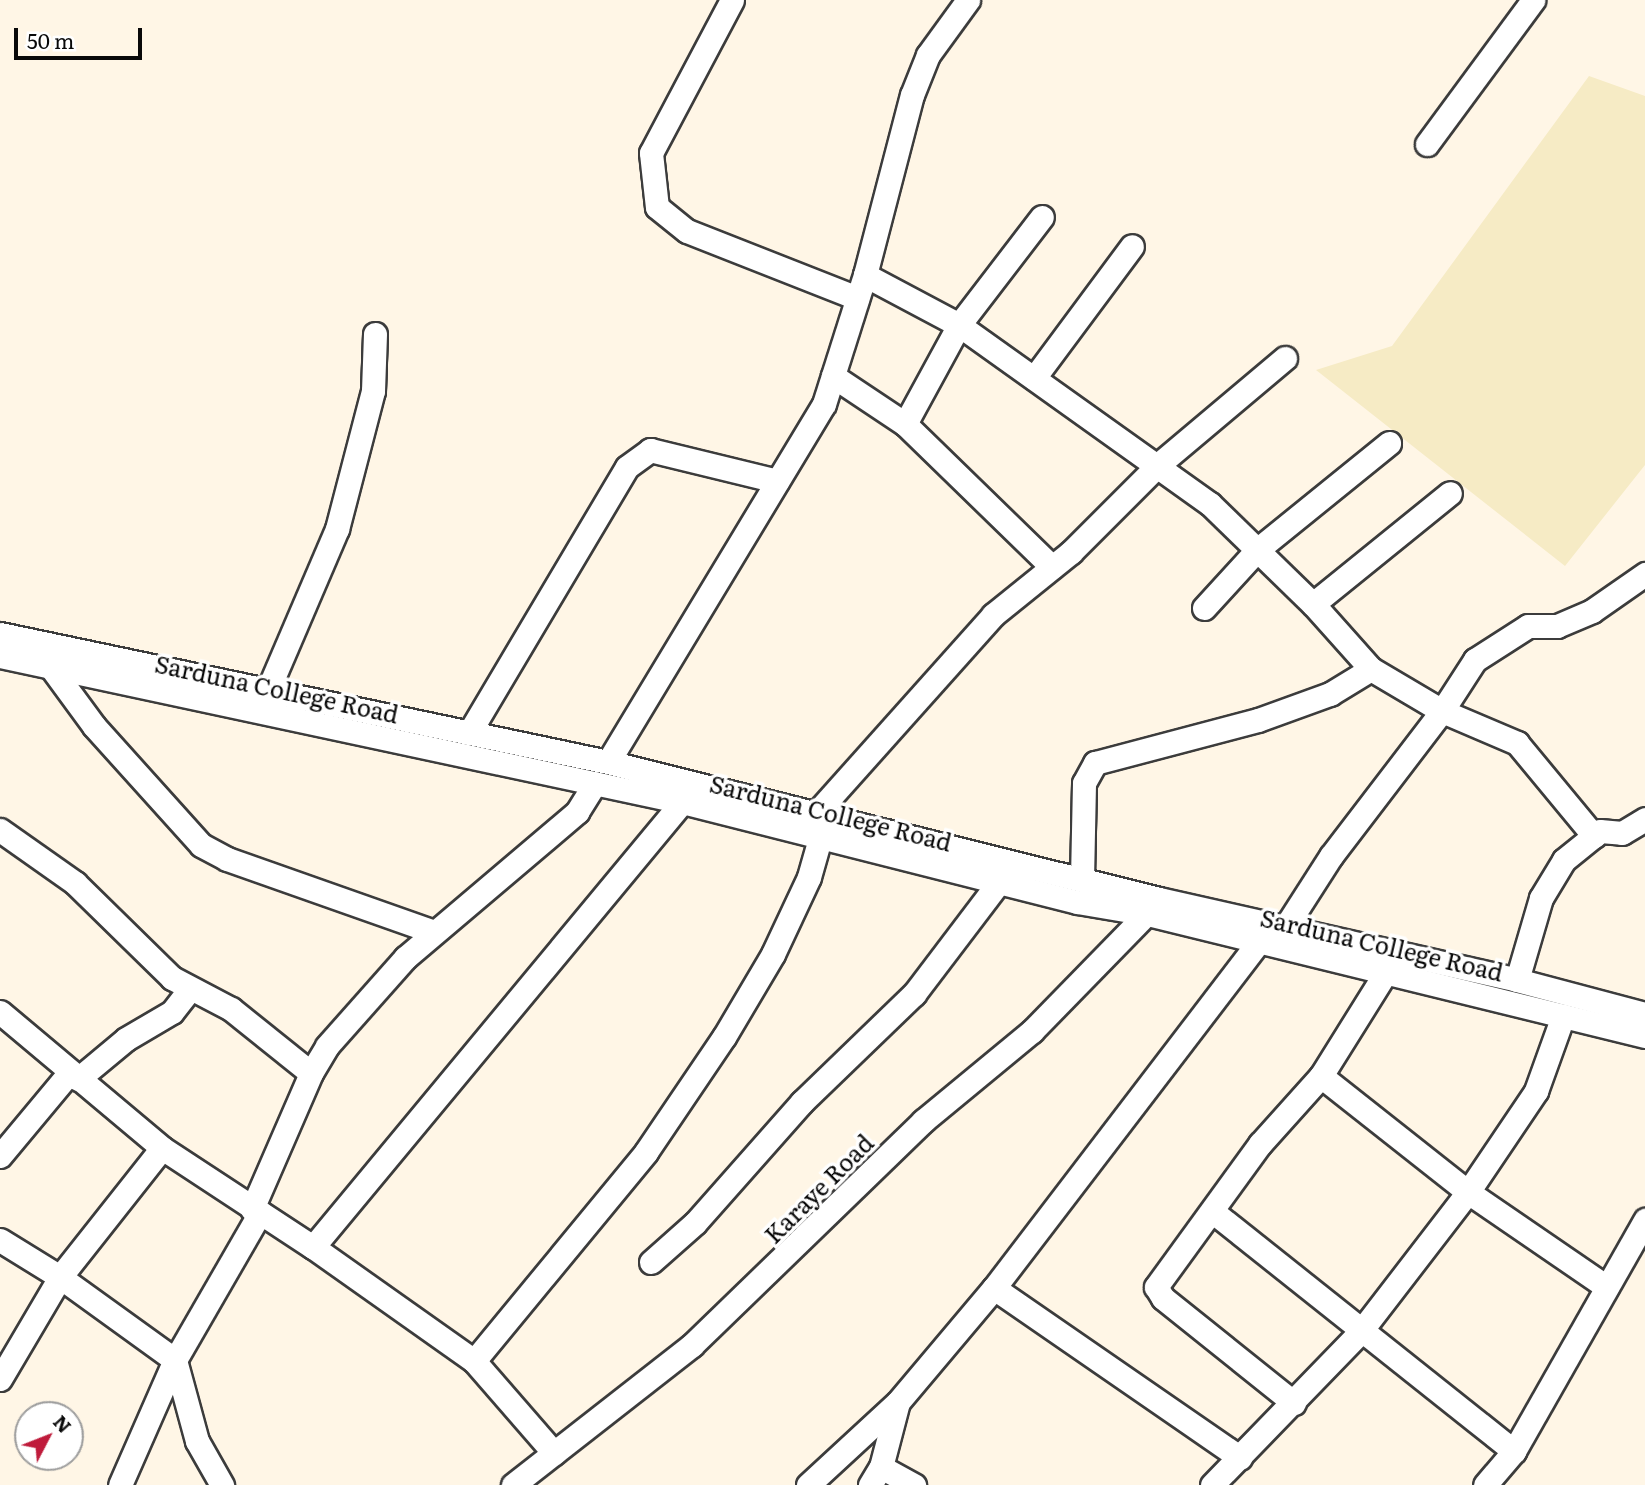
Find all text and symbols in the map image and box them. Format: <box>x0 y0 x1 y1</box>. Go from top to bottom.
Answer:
scale bar <box>18 14 145 58</box>
text: 50 m <box>27 24 74 55</box>
street label: Sarduna College Road <box>153 648 401 728</box>
street label: Sarduna College Road <box>707 768 955 856</box>
street label: Sarduna College Road <box>1258 902 1506 986</box>
street label: Karaye Road <box>758 1128 878 1248</box>
north arrow <box>14 1401 84 1471</box>
text: N <box>47 1408 79 1439</box>

